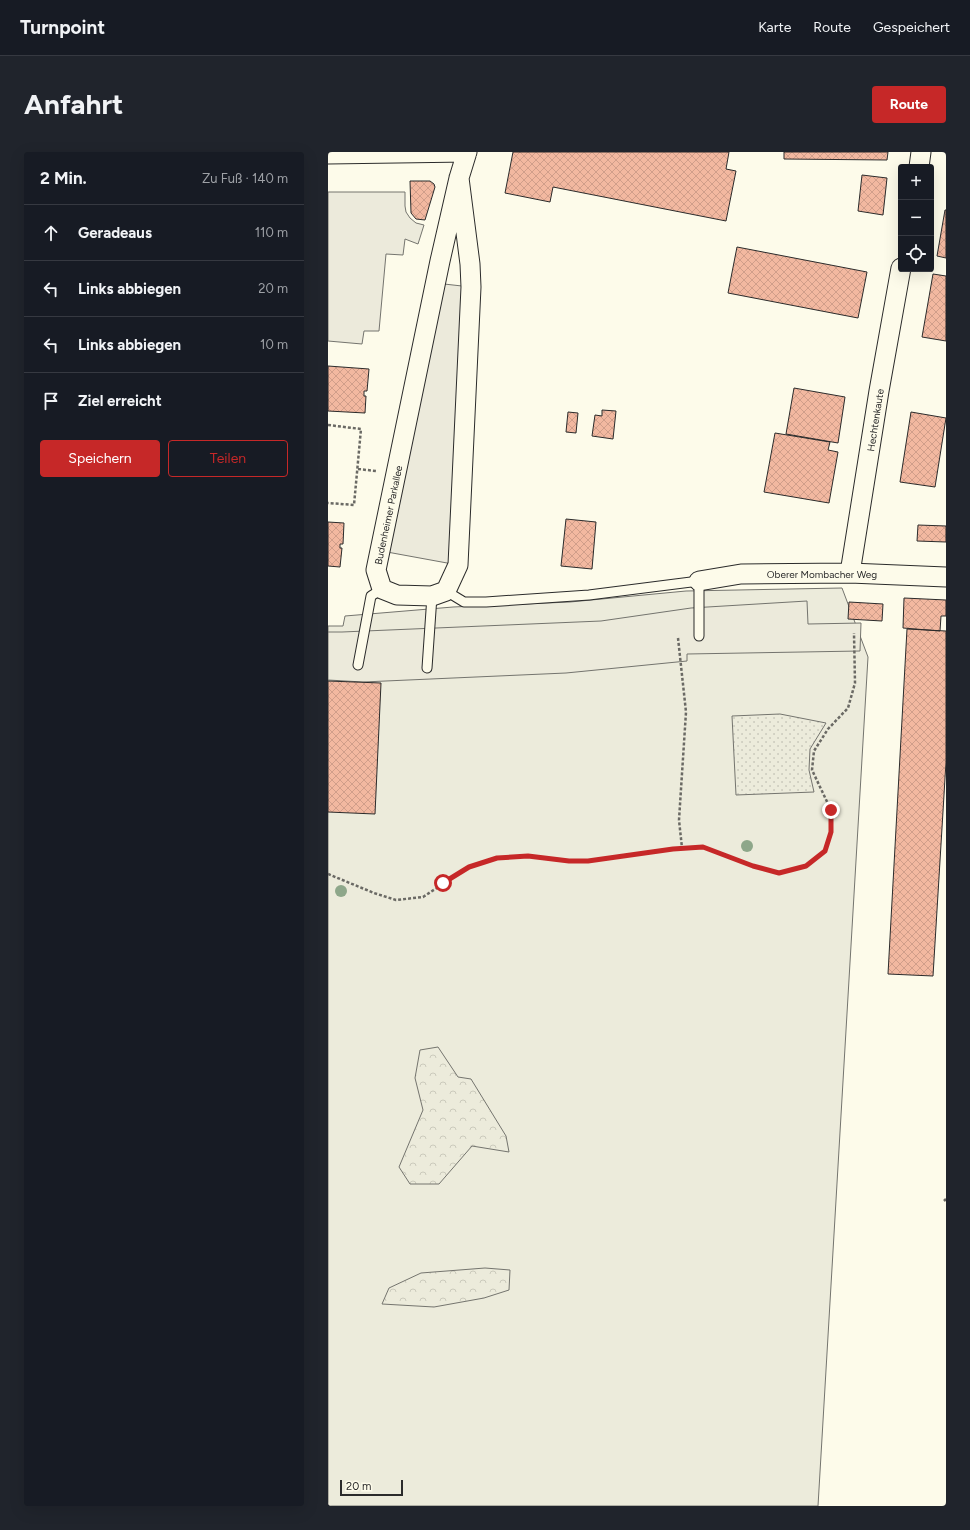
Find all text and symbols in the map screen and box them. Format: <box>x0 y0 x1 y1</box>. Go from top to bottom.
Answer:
text: Turnpoint <box>20 16 105 39</box>
text: Karte <box>758 19 791 36</box>
text: Route <box>813 19 851 36</box>
text: Gespeichert <box>873 19 950 36</box>
button: Route <box>872 86 946 123</box>
text: Anfahrt <box>24 87 123 121</box>
map controls <box>898 164 934 272</box>
button: + <box>898 164 934 200</box>
text: 2 Min. <box>40 168 87 188</box>
text: Zu Fuß · 140 m <box>202 171 288 186</box>
button: − <box>898 200 934 236</box>
icon: ahead <box>40 222 62 244</box>
text: Geradeaus <box>78 224 152 242</box>
text: 110 m <box>255 225 288 240</box>
button: locate <box>898 236 934 272</box>
icon: left <box>40 278 62 300</box>
text: Links abbiegen <box>78 280 181 298</box>
text: 20 m <box>258 281 288 296</box>
icon: left <box>40 334 62 356</box>
text: Links abbiegen <box>78 336 181 354</box>
text: 10 m <box>260 337 288 352</box>
street label: Hechtenkaute <box>864 387 887 452</box>
icon: arrive <box>40 390 62 412</box>
text: Ziel erreicht <box>78 392 162 410</box>
button: Speichern <box>40 440 160 477</box>
button: Teilen <box>168 440 288 477</box>
street label: Budenheimer Parkallee <box>372 464 405 566</box>
street label: Oberer Mombacher Weg <box>767 568 877 581</box>
route end <box>822 801 840 819</box>
route start <box>434 874 452 892</box>
scale bar <box>340 1478 403 1497</box>
text: 20 m <box>346 1480 371 1493</box>

